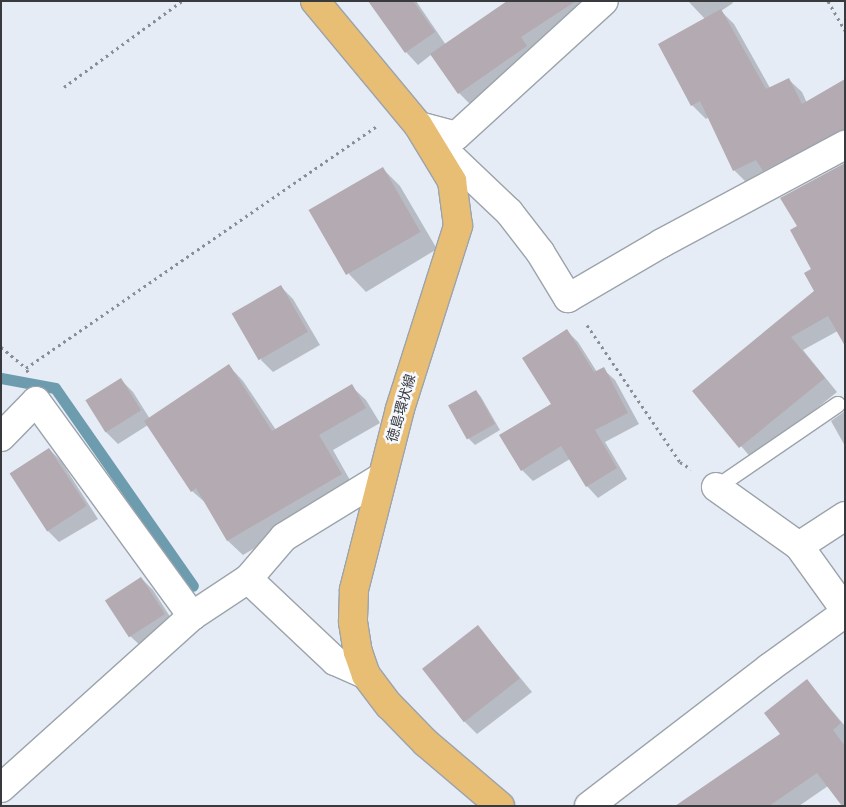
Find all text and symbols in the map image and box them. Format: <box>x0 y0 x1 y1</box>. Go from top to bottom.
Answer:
street label: 徳島環状線 <box>383 372 419 444</box>

